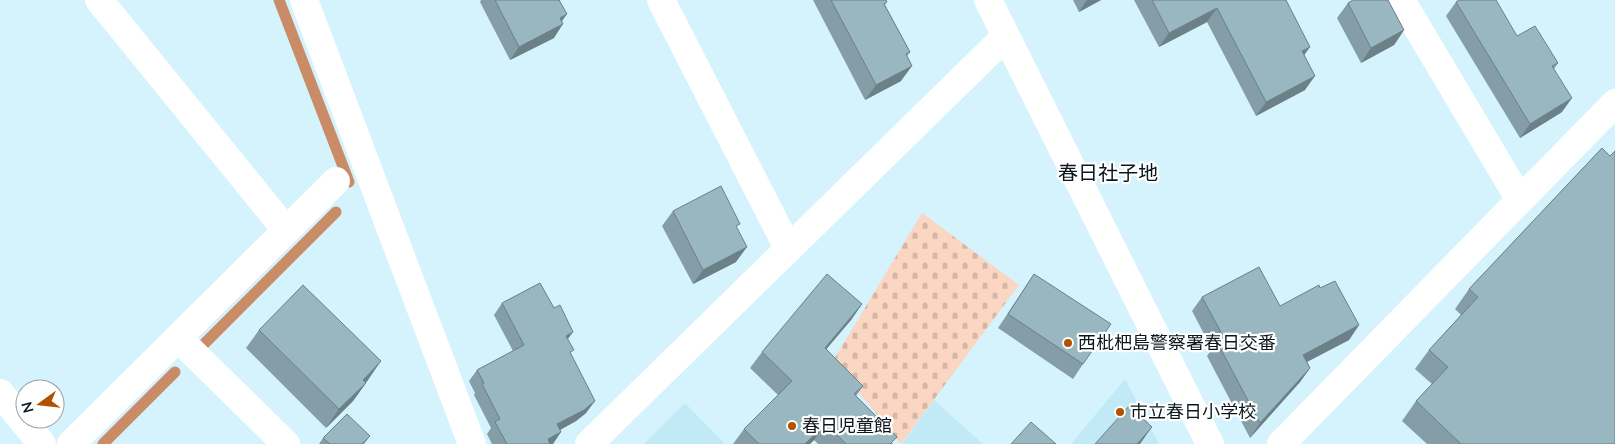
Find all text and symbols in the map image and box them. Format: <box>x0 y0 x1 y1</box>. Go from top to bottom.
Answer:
district label: 春日社子地 <box>1058 160 1158 184</box>
place label: 西枇杷島警察署春日交番 <box>1078 331 1276 353</box>
marker: 西枇杷島警察署春日交番 <box>1062 337 1074 349</box>
north arrow <box>15 379 65 429</box>
text: N <box>17 400 37 415</box>
place label: 市立春日小学校 <box>1130 400 1256 422</box>
marker: 市立春日小学校 <box>1114 406 1126 418</box>
place label: 春日児童館 <box>802 414 892 436</box>
marker: 春日児童館 <box>786 420 798 432</box>

